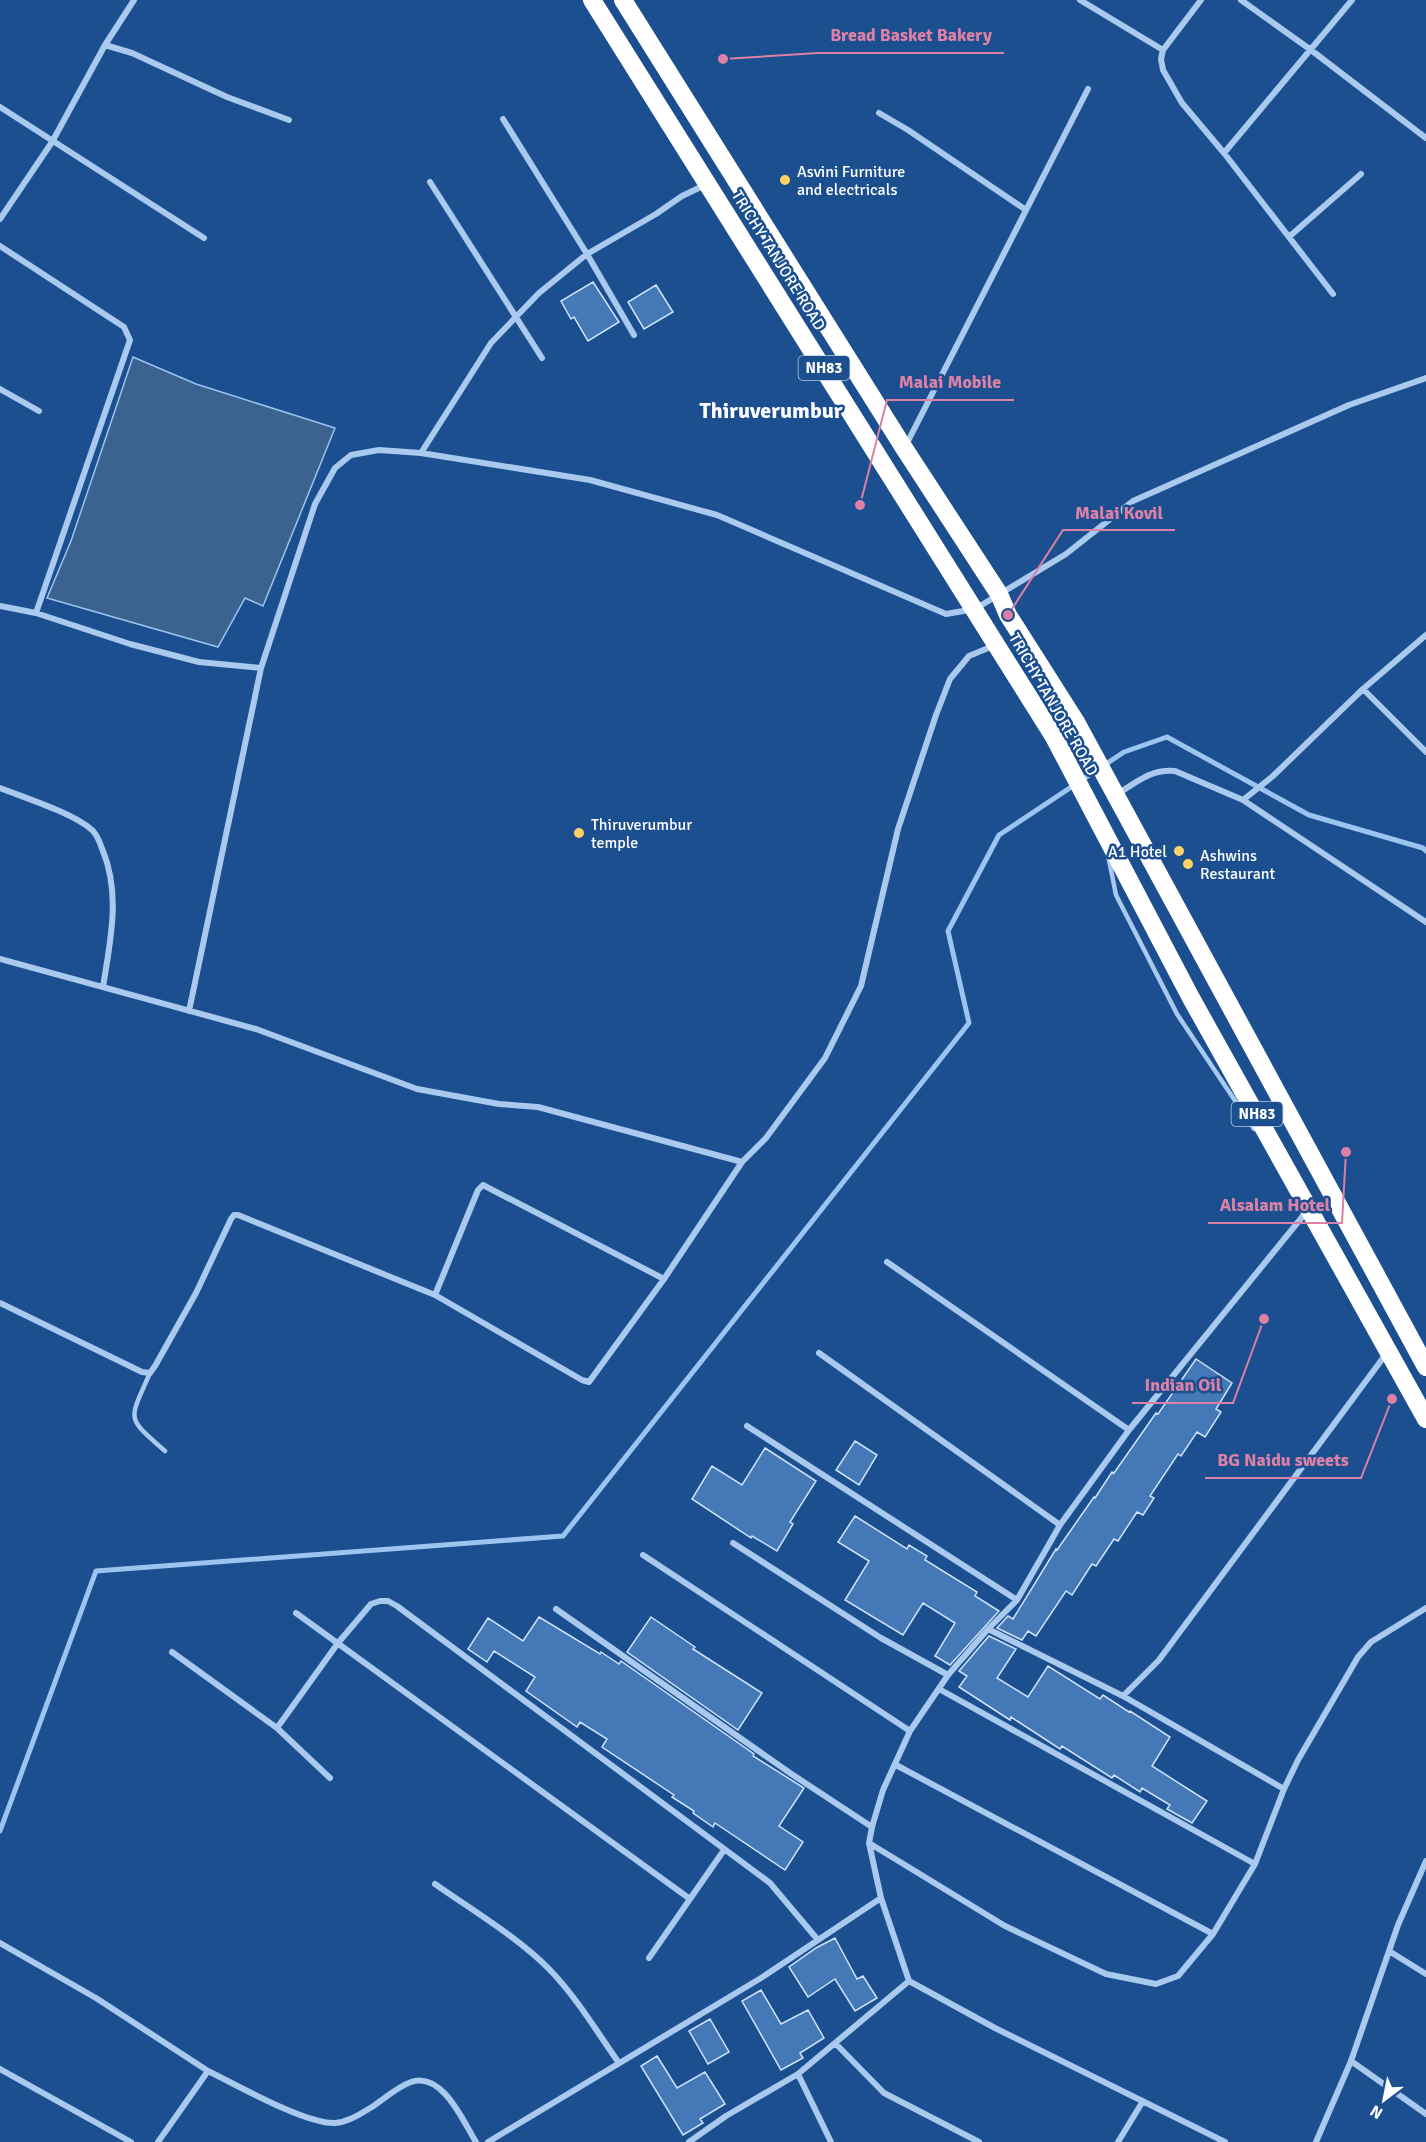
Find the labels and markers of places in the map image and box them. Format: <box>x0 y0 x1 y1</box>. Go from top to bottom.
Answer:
callout: Bread Basket Bakery <box>818 17 1004 53</box>
place label: Asvini Furniture and electricals <box>797 162 905 200</box>
marker: Asvini Furniture and electricals <box>778 173 792 187</box>
callout: Malai Mobile <box>887 364 1014 400</box>
callout: Malai Kovil <box>1063 494 1175 530</box>
place label: Thiruverumbur temple <box>591 815 692 853</box>
marker: Thiruverumbur temple <box>572 826 586 840</box>
place label: A1 Hotel <box>1108 842 1167 862</box>
marker: A1 Hotel <box>1172 844 1186 858</box>
place label: Ashwins Restaurant <box>1200 846 1275 884</box>
marker: Ashwins Restaurant <box>1181 857 1195 871</box>
callout: Alsalam Hotel <box>1208 1187 1342 1223</box>
callout: Indian Oil <box>1132 1367 1233 1403</box>
callout: BG Naidu sweets <box>1205 1442 1361 1478</box>

